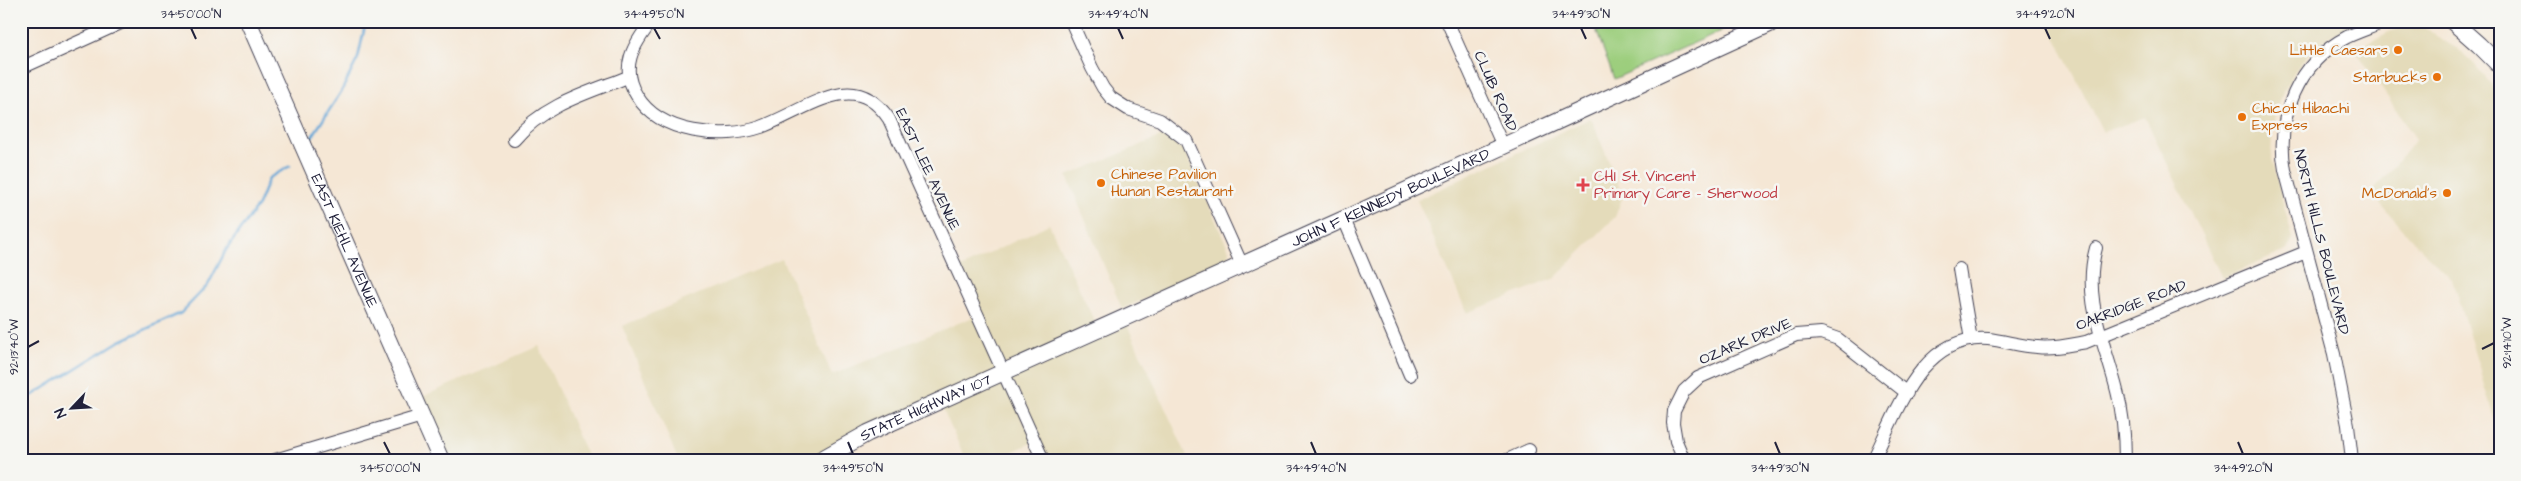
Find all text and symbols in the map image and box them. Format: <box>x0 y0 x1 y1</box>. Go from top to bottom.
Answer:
text: 34°50'00"N <box>161 6 222 23</box>
text: 34°49'50"N <box>624 6 685 23</box>
text: 34°49'40"N <box>1088 6 1148 23</box>
text: 34°49'30"N <box>1552 6 1610 23</box>
text: 34°49'20"N <box>2016 6 2075 23</box>
place label: Little Caesars <box>2289 40 2388 61</box>
marker: Little Caesars <box>2392 44 2404 56</box>
street label: CLUB ROAD <box>1468 48 1523 135</box>
place label: Starbucks <box>2353 67 2427 88</box>
marker: Starbucks <box>2431 71 2443 83</box>
place label: Chicot Hibachi Express <box>2252 98 2350 136</box>
street label: EAST LEE AVENUE <box>890 105 965 234</box>
marker: Chicot Hibachi Express <box>2236 111 2248 123</box>
street label: JOHN F KENNEDY BOULEVARD <box>1288 143 1494 252</box>
street label: NORTH HILLS BOULEVARD <box>2288 147 2355 337</box>
place label: Chinese Pavilion Hunan Restaurant <box>1111 164 1233 202</box>
place label: CHI St. Vincent Primary Care - Sherwood <box>1594 166 1778 205</box>
street label: EAST KIEHL AVENUE <box>306 171 383 311</box>
marker: Chinese Pavilion Hunan Restaurant <box>1095 177 1107 189</box>
marker: CHI St. Vincent Primary Care - Sherwood <box>1576 178 1590 192</box>
place label: McDonald's <box>2362 183 2437 204</box>
marker: McDonald's <box>2441 187 2453 199</box>
street label: OAKRIDGE ROAD <box>2073 275 2190 336</box>
street label: OZARK DRIVE <box>1696 313 1795 370</box>
text: 92°14'10"W <box>2499 317 2516 369</box>
text: 92°13'40"W <box>6 318 23 375</box>
street label: STATE HIGHWAY 107 <box>856 369 995 447</box>
north arrow <box>48 384 98 434</box>
text: N <box>50 405 72 421</box>
text: 34°50'00"N <box>360 460 421 477</box>
text: 34°49'50"N <box>823 460 884 477</box>
text: 34°49'40"N <box>1286 460 1346 477</box>
text: 34°49'30"N <box>1751 460 1809 477</box>
text: 34°49'20"N <box>2214 460 2273 477</box>

